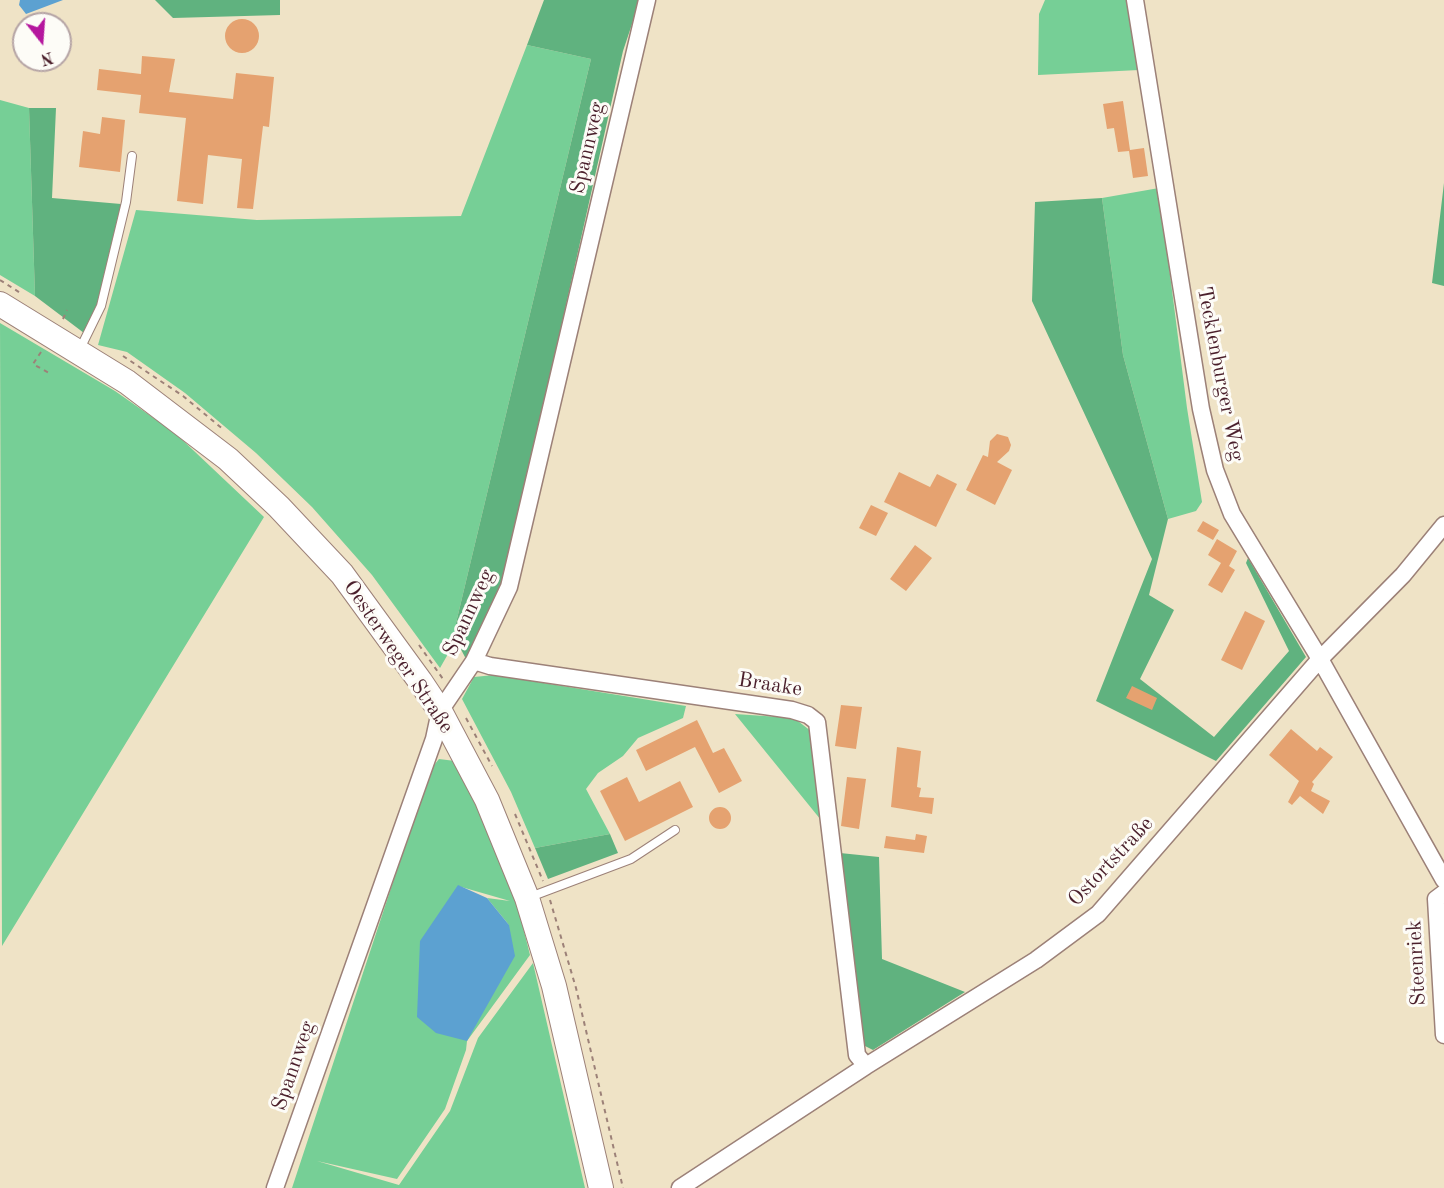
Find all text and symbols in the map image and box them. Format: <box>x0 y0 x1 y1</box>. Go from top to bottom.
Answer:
north arrow <box>12 12 72 72</box>
text: N <box>38 48 55 67</box>
street label: Spannweg <box>565 100 611 196</box>
street label: Tecklenburger Weg <box>1191 285 1249 463</box>
street label: Spannweg <box>438 565 500 661</box>
street label: Oesterweger Straße <box>337 576 459 738</box>
street label: Braake <box>736 668 804 702</box>
street label: Ostortstraße <box>1063 812 1159 912</box>
street label: Steenriek <box>1402 919 1432 1007</box>
street label: Spannweg <box>267 1018 321 1114</box>

